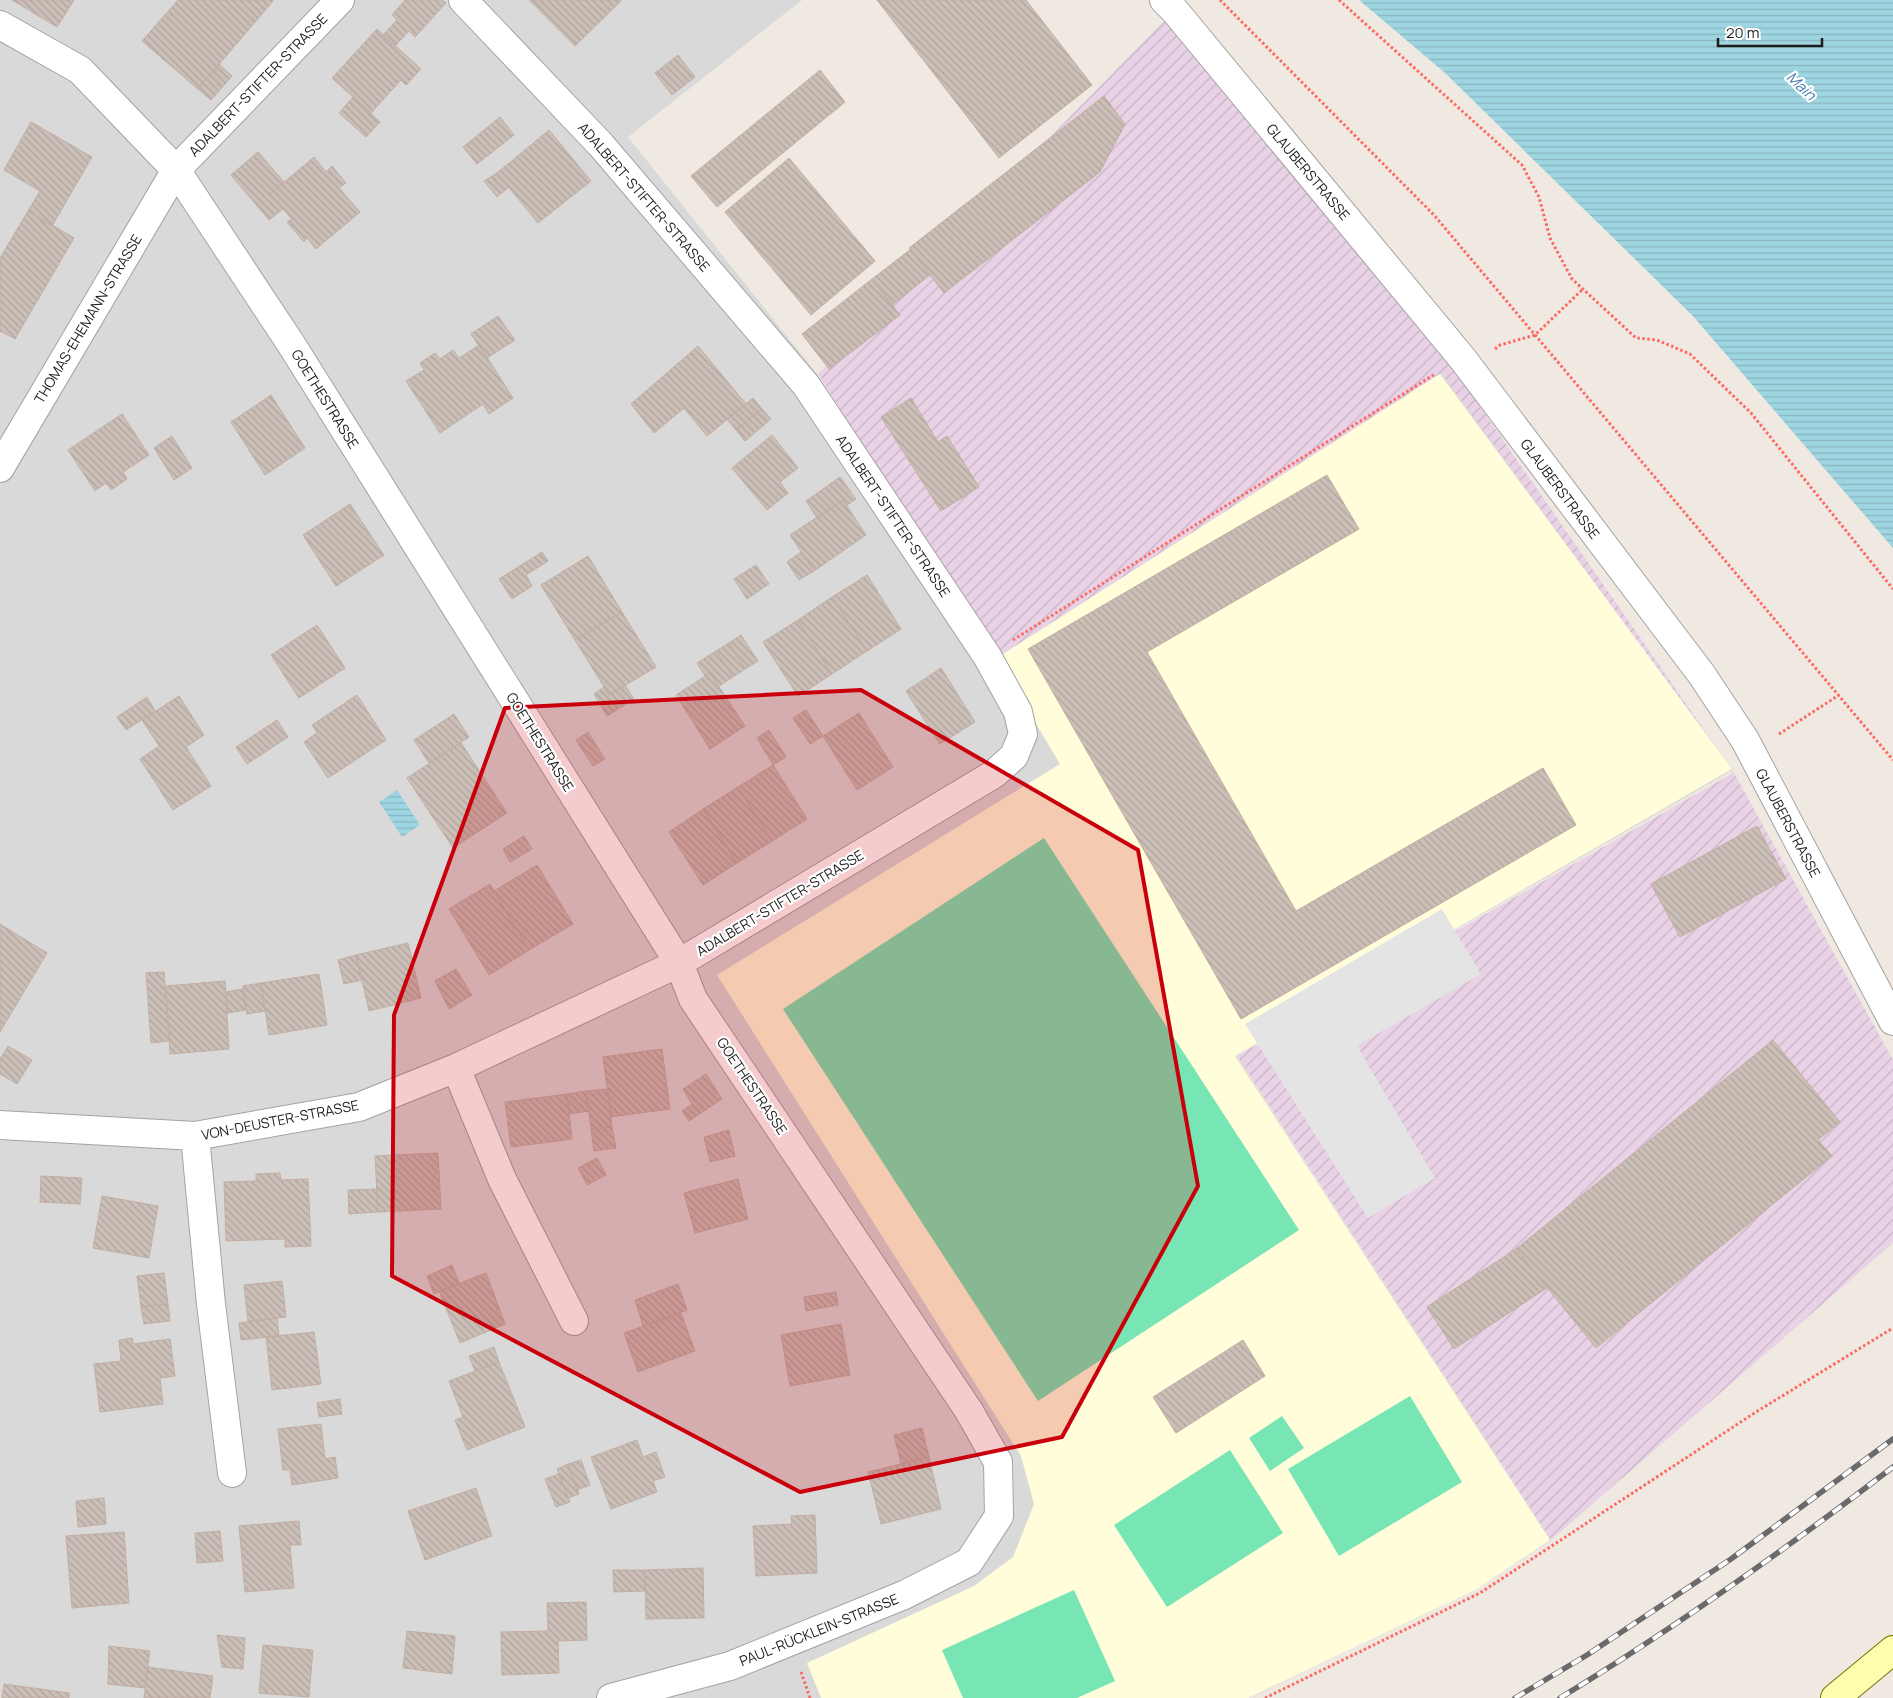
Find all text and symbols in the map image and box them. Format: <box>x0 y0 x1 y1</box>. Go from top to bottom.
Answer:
street label: ADALBERT-STIFTER-STRASSE <box>184 9 331 160</box>
scale bar <box>1718 15 1822 47</box>
text: 20 m <box>1726 22 1759 43</box>
water label: Main <box>1782 67 1821 105</box>
street label: ADALBERT-STIFTER-STRASSE <box>574 118 714 275</box>
street label: GLAUBERSTRASSE <box>1262 119 1354 224</box>
street label: THOMAS-EHEMANN-STRASSE <box>29 231 146 407</box>
street label: GOETHESTRASSE <box>287 346 364 452</box>
street label: ADALBERT-STIFTER-STRASSE <box>832 431 955 601</box>
street label: GLAUBERSTRASSE <box>1516 435 1604 543</box>
street label: GOETHESTRASSE <box>502 689 579 795</box>
street label: GLAUBERSTRASSE <box>1752 765 1825 881</box>
street label: ADALBERT-STIFTER-STRASSE <box>693 845 867 960</box>
street label: GOETHESTRASSE <box>713 1033 792 1138</box>
street label: VON-DEUSTER-STRASSE <box>200 1095 360 1144</box>
street label: PAUL-RÜCKLEIN-STRASSE <box>736 1589 901 1670</box>

